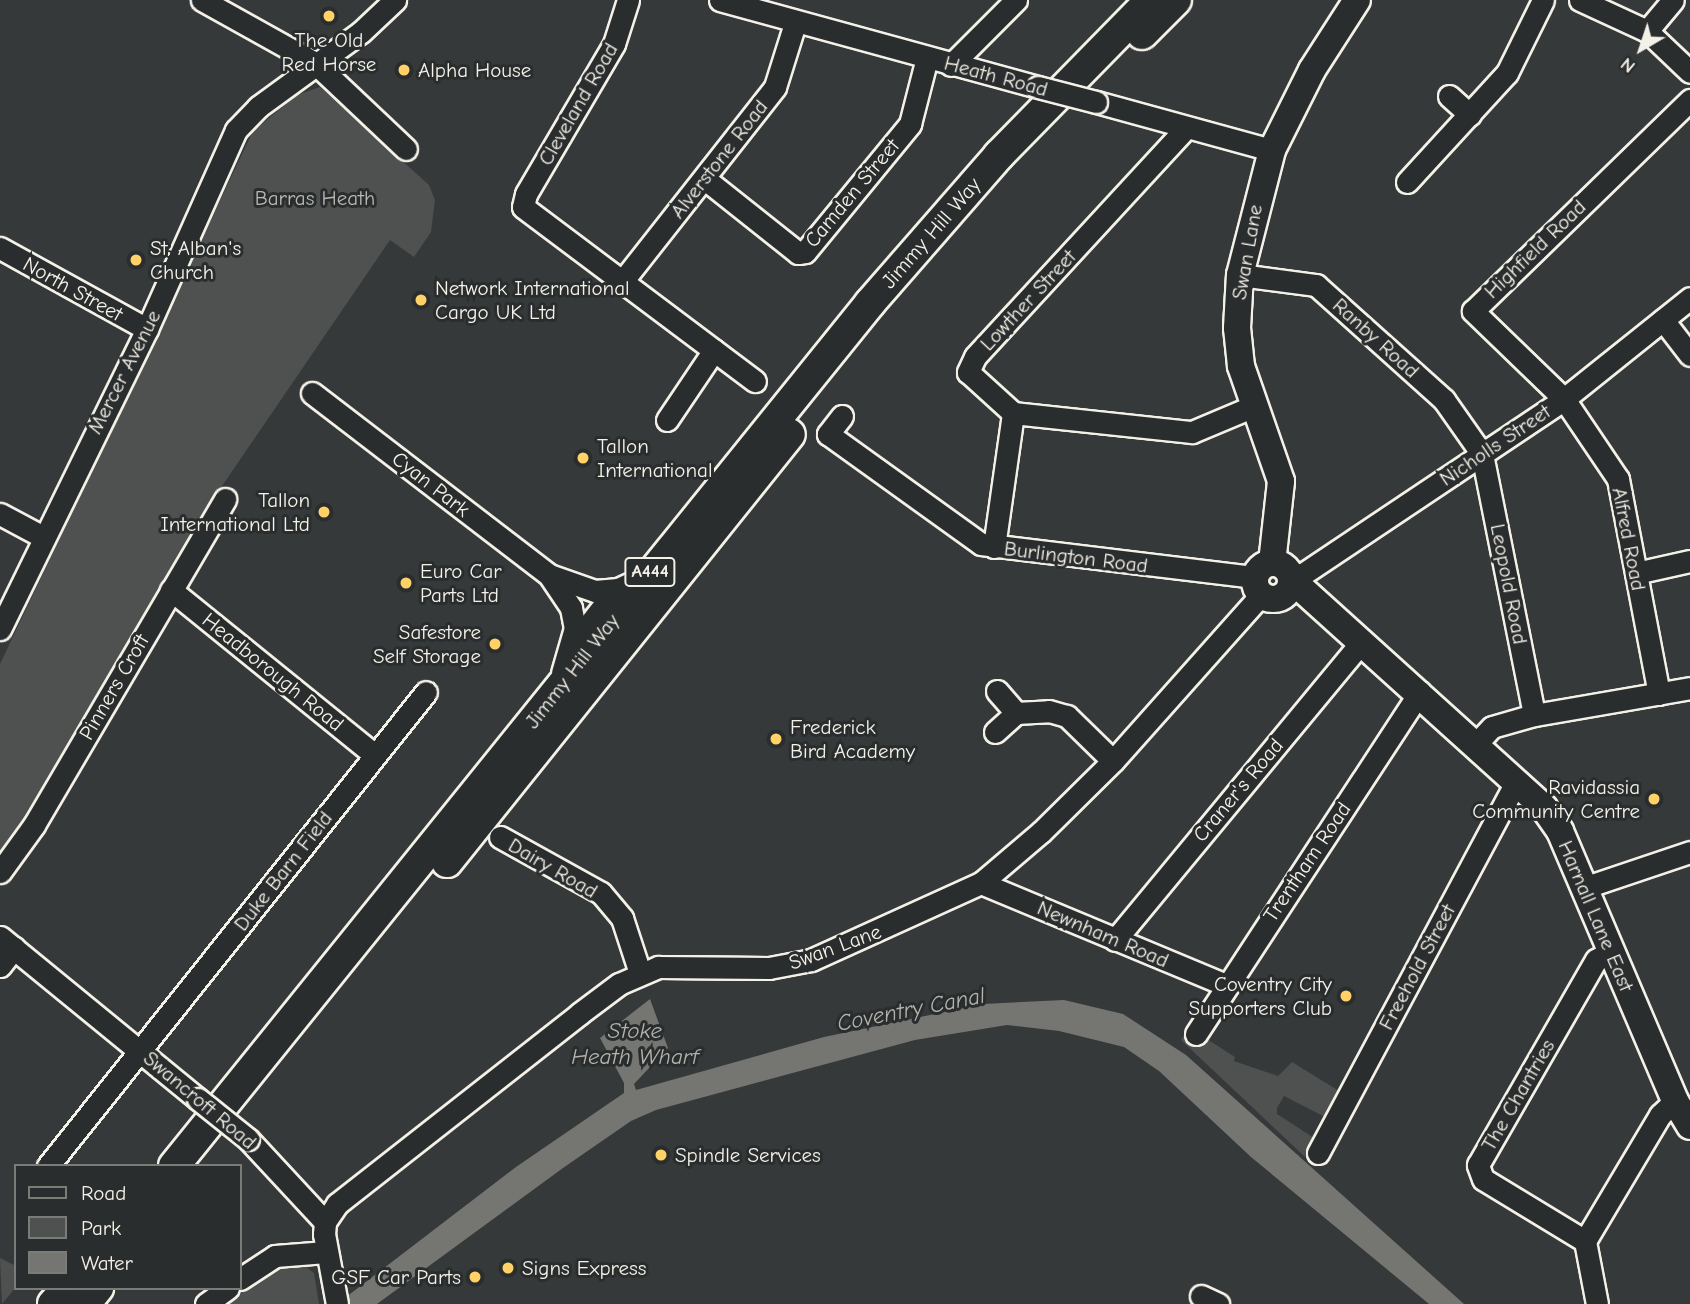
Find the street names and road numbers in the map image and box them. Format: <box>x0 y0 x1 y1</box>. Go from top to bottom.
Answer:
street label: Cleveland Road <box>533 38 623 170</box>
street label: Heath Road <box>941 50 1051 102</box>
street label: Alverstone Road <box>665 95 773 223</box>
street label: Camden Street <box>799 134 905 252</box>
street label: Jimmy Hill Way <box>876 172 986 294</box>
street label: Highfield Road <box>1479 194 1591 304</box>
street label: Swan Lane <box>1226 202 1268 302</box>
street label: Lowther Street <box>975 244 1081 356</box>
street label: North Street <box>19 251 127 327</box>
street label: Ranby Road <box>1328 293 1424 383</box>
street label: Mercer Avenue <box>82 306 166 438</box>
street label: Nicholls Street <box>1435 399 1555 491</box>
street label: Cyan Park <box>387 446 475 522</box>
street label: Alfred Road <box>1607 485 1651 593</box>
street label: Leopold Road <box>1485 522 1533 646</box>
street label: Burlington Road <box>1003 536 1149 578</box>
road number: A444 <box>624 556 676 587</box>
street label: Headborough Road <box>197 607 349 737</box>
street label: Jimmy Hill Way <box>519 609 625 733</box>
street label: Pinners Croft <box>74 630 154 744</box>
street label: Craner's Road <box>1187 733 1289 847</box>
street label: Trentham Road <box>1258 797 1356 927</box>
street label: Duke Barn Field <box>228 806 338 936</box>
street label: Dairy Road <box>504 832 602 904</box>
street label: Harnall Lane East <box>1553 837 1639 995</box>
street label: Newnham Road <box>1033 895 1173 973</box>
street label: Freehold Street <box>1373 900 1461 1034</box>
street label: Swan Lane <box>785 919 885 975</box>
street label: The Chantries <box>1476 1035 1560 1155</box>
street label: Swancroft Road <box>138 1045 262 1155</box>

